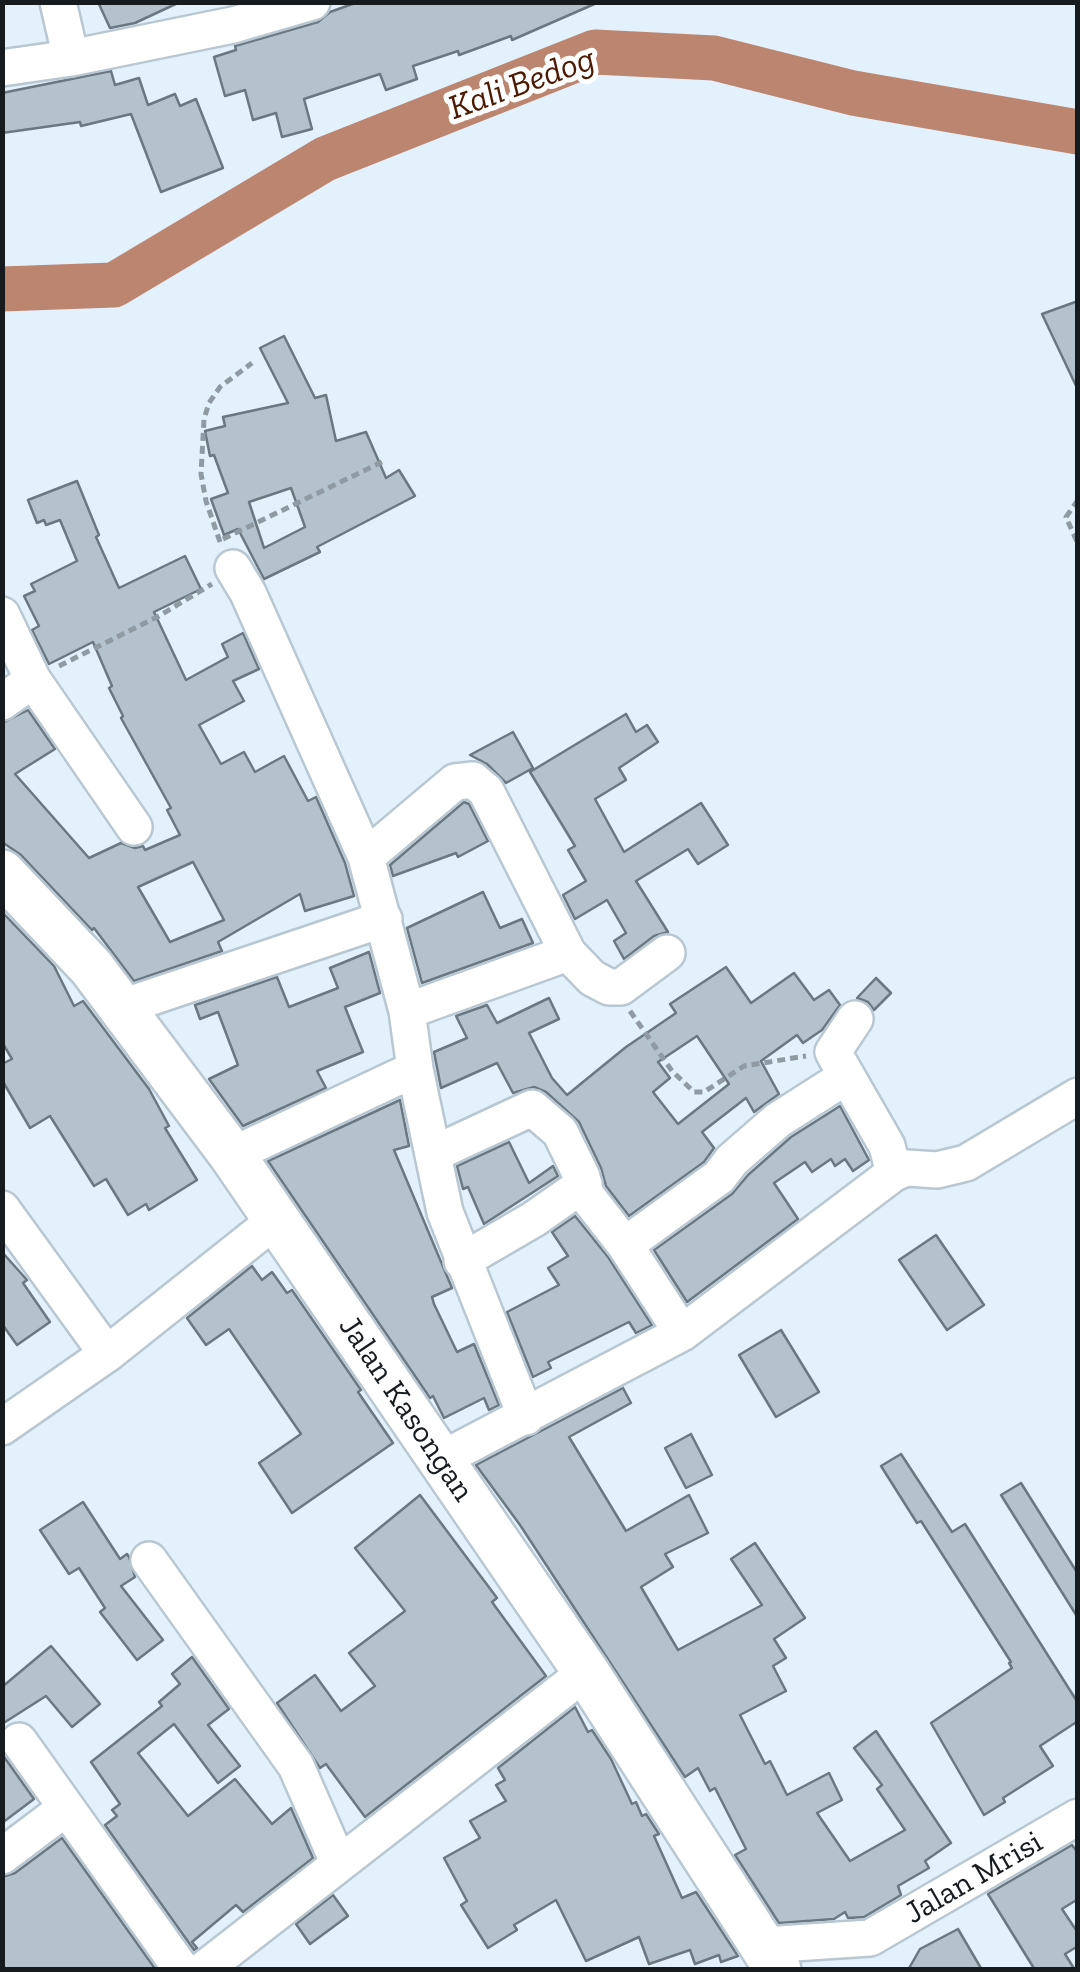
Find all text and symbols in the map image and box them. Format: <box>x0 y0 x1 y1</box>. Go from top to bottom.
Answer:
water label: Kali Bedog <box>443 38 601 130</box>
street label: Jalan Kasongan <box>330 1309 482 1509</box>
street label: Jalan Mrisi <box>898 1823 1050 1933</box>

